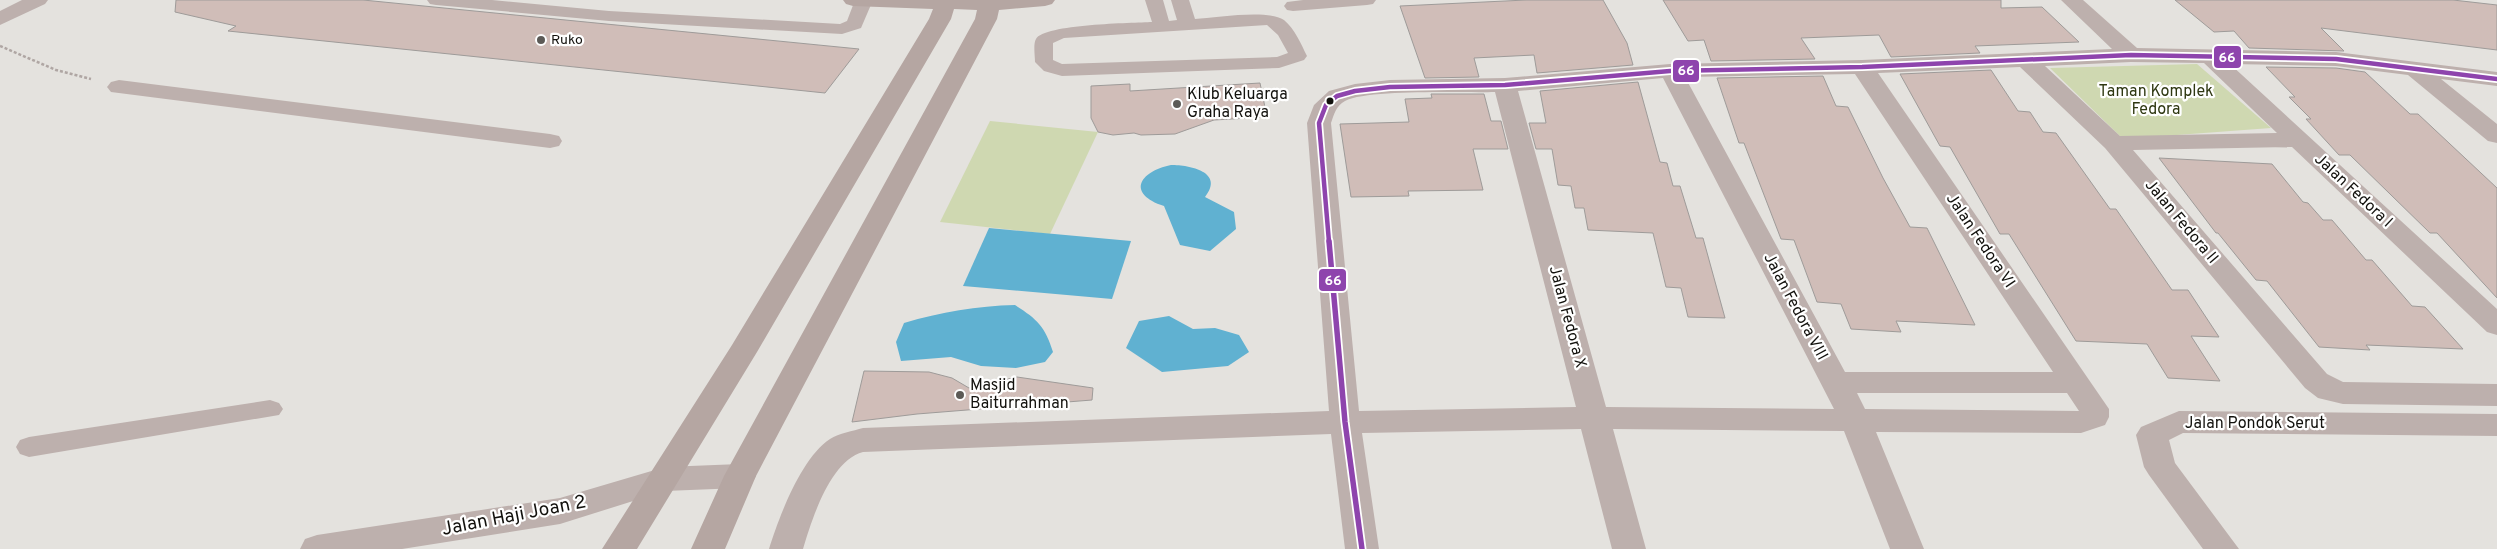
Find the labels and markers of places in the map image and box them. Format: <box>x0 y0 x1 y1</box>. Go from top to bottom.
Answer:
place label: Ruko <box>551 32 583 49</box>
marker: Ruko <box>535 34 547 46</box>
place label: Klub Keluarga Graha Raya <box>1187 85 1288 123</box>
unlabelled marker <box>1325 96 1335 106</box>
marker: Klub Keluarga Graha Raya <box>1171 98 1183 110</box>
place label: Masjid Baiturrahman <box>970 376 1069 414</box>
marker: Masjid Baiturrahman <box>954 389 966 401</box>

